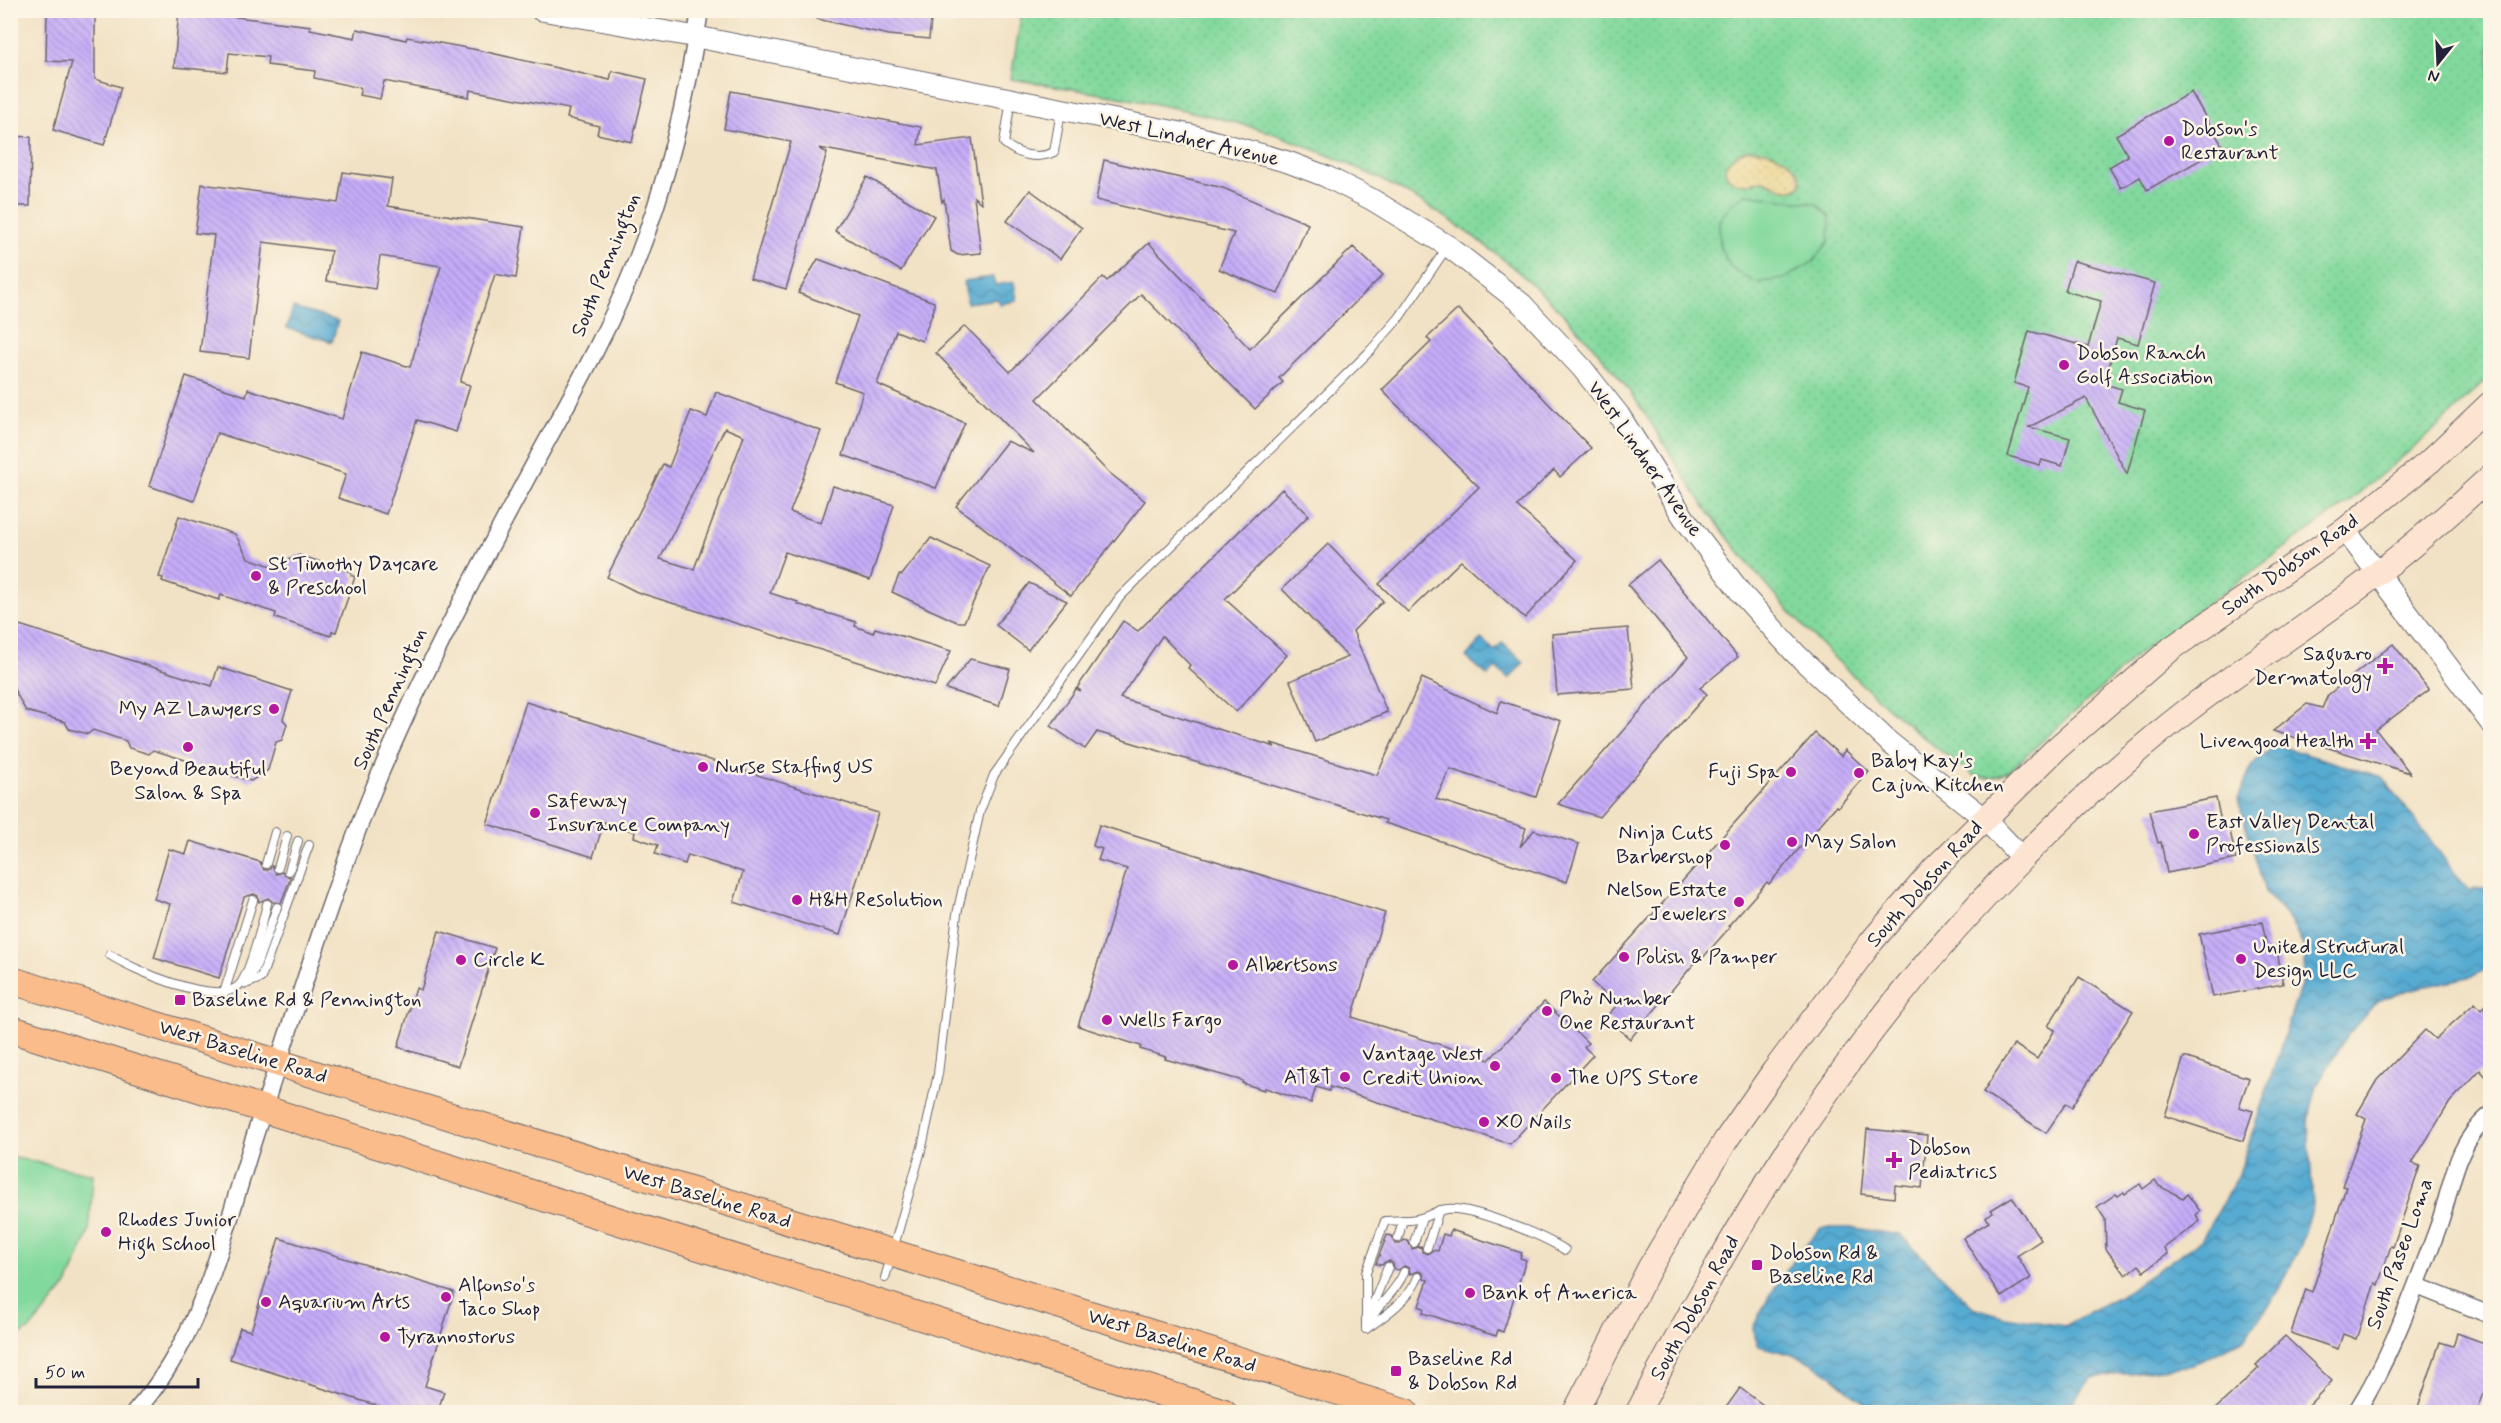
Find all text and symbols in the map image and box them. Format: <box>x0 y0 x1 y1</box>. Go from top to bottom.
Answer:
north arrow <box>2408 33 2468 93</box>
text: N <box>2426 64 2442 87</box>
street label: West Lindner Avenue <box>1096 105 1282 173</box>
place label: Dobson's Restaurant <box>2181 115 2279 167</box>
marker: Dobson's Restaurant <box>2162 134 2176 148</box>
street label: South Pennington <box>564 189 649 342</box>
place label: Dobson Ranch Golf Association <box>2076 339 2213 391</box>
marker: Dobson Ranch Golf Association <box>2057 358 2071 372</box>
street label: West Lindner Avenue <box>1581 376 1709 543</box>
street label: South Dobson Road <box>2216 507 2364 623</box>
place label: St Timothy Daycare & Preschool <box>268 550 438 602</box>
marker: St Timothy Daycare & Preschool <box>249 569 263 583</box>
street label: South Pennington <box>346 623 436 775</box>
place label: Saguaro Dermatology <box>2254 640 2372 693</box>
marker: Saguaro Dermatology <box>2376 657 2394 675</box>
place label: My AZ Lawyers <box>119 695 262 723</box>
marker: My AZ Lawyers <box>267 702 281 716</box>
place label: Livengood Health <box>2200 727 2354 755</box>
marker: Livengood Health <box>2359 732 2377 750</box>
marker: Beyond Beautiful Salon & Spa <box>181 740 195 754</box>
place label: Baby Kay's Cajun Kitchen <box>1871 747 2004 799</box>
place label: Nurse Staffing US <box>715 753 873 783</box>
place label: Beyond Beautiful Salon & Spa <box>110 755 266 807</box>
place label: Fuji Spa <box>1708 758 1779 786</box>
marker: Nurse Staffing US <box>696 760 710 774</box>
marker: Fuji Spa <box>1784 765 1798 779</box>
marker: Baby Kay's Cajun Kitchen <box>1852 766 1866 780</box>
place label: Safeway Insurance Company <box>547 787 730 839</box>
marker: Safeway Insurance Company <box>528 806 542 820</box>
place label: East Valley Dental Professionals <box>2206 808 2374 860</box>
street label: South Dobson Road <box>1860 815 1990 953</box>
place label: Ninja Cuts Barbershop <box>1616 819 1713 871</box>
marker: East Valley Dental Professionals <box>2187 827 2201 841</box>
place label: May Salon <box>1804 828 1897 856</box>
marker: May Salon <box>1785 835 1799 849</box>
marker: Ninja Cuts Barbershop <box>1718 838 1732 852</box>
place label: Nelson Estate Jewelers <box>1607 876 1727 928</box>
place label: H&H Resolution <box>809 886 943 914</box>
marker: H&H Resolution <box>790 893 804 907</box>
marker: Nelson Estate Jewelers <box>1732 895 1746 909</box>
place label: United Structural Design LLC <box>2253 933 2404 986</box>
place label: Polish & Pamper <box>1636 943 1778 971</box>
place label: Circle K <box>473 946 545 974</box>
marker: Polish & Pamper <box>1617 950 1631 964</box>
place label: Albertsons <box>1245 951 1338 979</box>
marker: United Structural Design LLC <box>2234 952 2248 966</box>
marker: Circle K <box>454 953 468 967</box>
marker: Albertsons <box>1226 958 1240 972</box>
place label: Phở Number One Restaurant <box>1559 985 1696 1037</box>
place label: Baseline Rd & Pennington <box>192 986 421 1016</box>
marker: Baseline Rd & Pennington <box>173 993 187 1007</box>
marker: Phở Number One Restaurant <box>1540 1004 1554 1018</box>
place label: Wells Fargo <box>1119 1006 1222 1034</box>
street label: West Baseline Road <box>156 1013 330 1091</box>
marker: Wells Fargo <box>1100 1013 1114 1027</box>
place label: Vantage West Credit Union <box>1362 1040 1484 1092</box>
marker: Vantage West Credit Union <box>1488 1059 1502 1073</box>
place label: AT&T <box>1284 1063 1333 1091</box>
place label: The UPS Store <box>1568 1064 1698 1092</box>
marker: AT&T <box>1338 1070 1352 1084</box>
marker: The UPS Store <box>1549 1071 1563 1085</box>
place label: XO Nails <box>1496 1108 1571 1136</box>
marker: XO Nails <box>1477 1115 1491 1129</box>
place label: Dobson Pediatrics <box>1908 1134 1997 1186</box>
marker: Dobson Pediatrics <box>1885 1151 1903 1169</box>
street label: West Baseline Road <box>620 1158 794 1236</box>
street label: South Paseo Loma <box>2360 1175 2440 1333</box>
place label: Rhodes Junior High School <box>118 1206 236 1260</box>
marker: Rhodes Junior High School <box>99 1225 113 1239</box>
street label: South Dobson Road <box>1644 1230 1746 1386</box>
place label: Dobson Rd & Baseline Rd <box>1769 1239 1878 1291</box>
marker: Dobson Rd & Baseline Rd <box>1750 1258 1764 1272</box>
place label: Alfonso's Taco Shop <box>458 1271 541 1323</box>
place label: Bank of America <box>1482 1279 1637 1307</box>
marker: Bank of America <box>1463 1286 1477 1300</box>
place label: Aquarium Arts <box>278 1288 410 1316</box>
marker: Alfonso's Taco Shop <box>439 1290 453 1304</box>
marker: Aquarium Arts <box>259 1295 273 1309</box>
street label: West Baseline Road <box>1085 1302 1259 1380</box>
place label: Tyrannostorus <box>397 1323 515 1351</box>
marker: Tyrannostorus <box>378 1330 392 1344</box>
place label: Baseline Rd & Dobson Rd <box>1408 1345 1517 1397</box>
scale bar <box>36 1351 198 1389</box>
text: 50 m <box>45 1361 85 1385</box>
marker: Baseline Rd & Dobson Rd <box>1389 1364 1403 1378</box>

